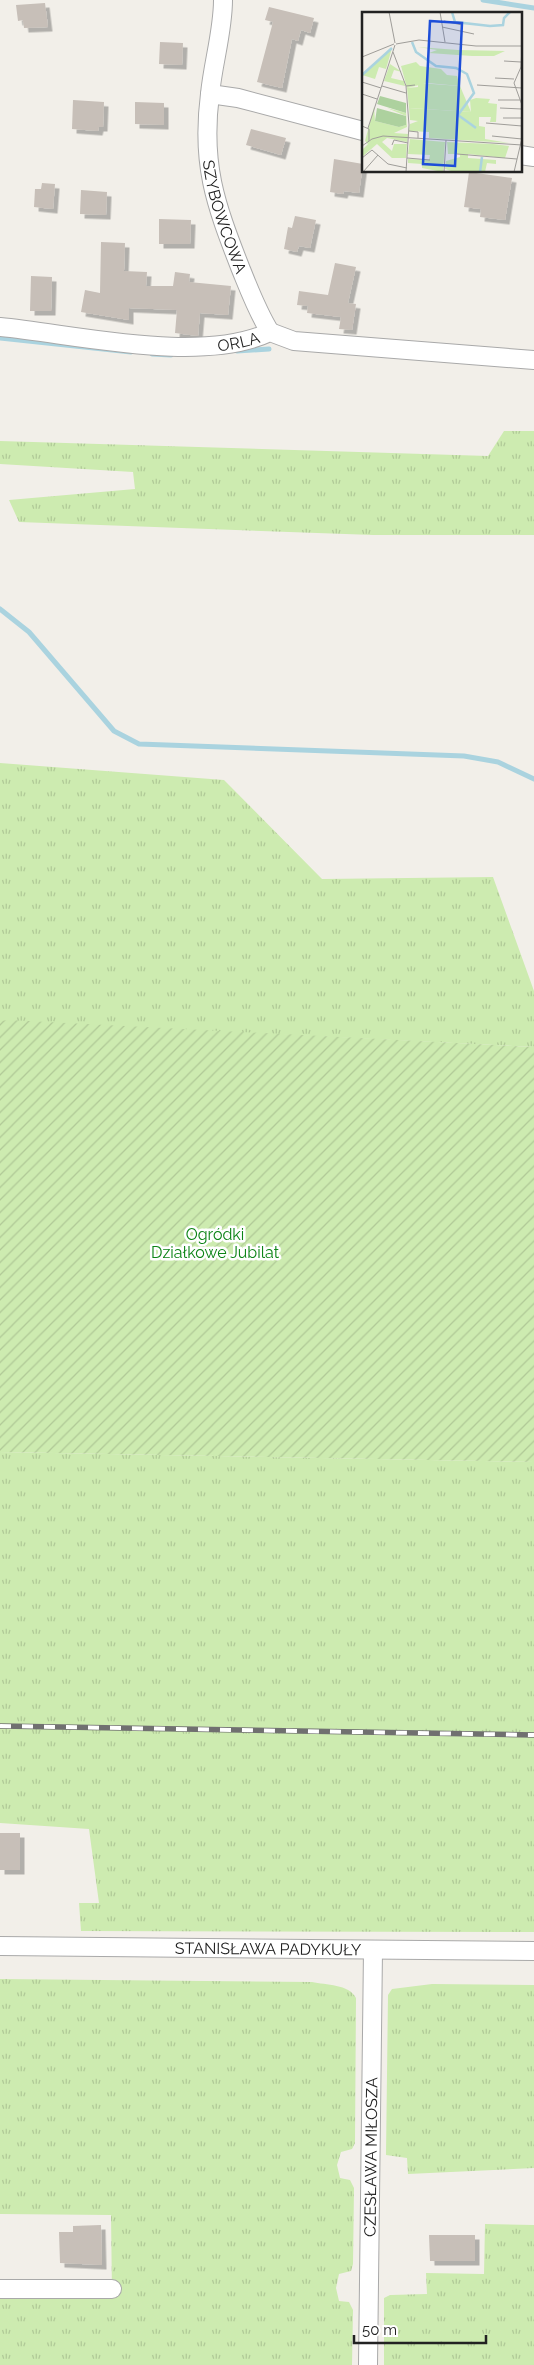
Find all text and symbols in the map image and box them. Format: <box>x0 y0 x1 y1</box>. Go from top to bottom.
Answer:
inset map <box>362 12 522 172</box>
street label: SZYBOWCOWA <box>199 159 251 276</box>
street label: ORLA <box>216 328 262 355</box>
park label: Ogródki Działkowe Jubilat <box>151 1225 280 1262</box>
street label: STANISŁAWA PADYKUŁY <box>175 1939 362 1959</box>
street label: CZESŁAWA MIŁOSZA <box>361 2077 381 2237</box>
scale bar <box>354 2312 486 2344</box>
text: 50 m <box>362 2321 397 2339</box>

